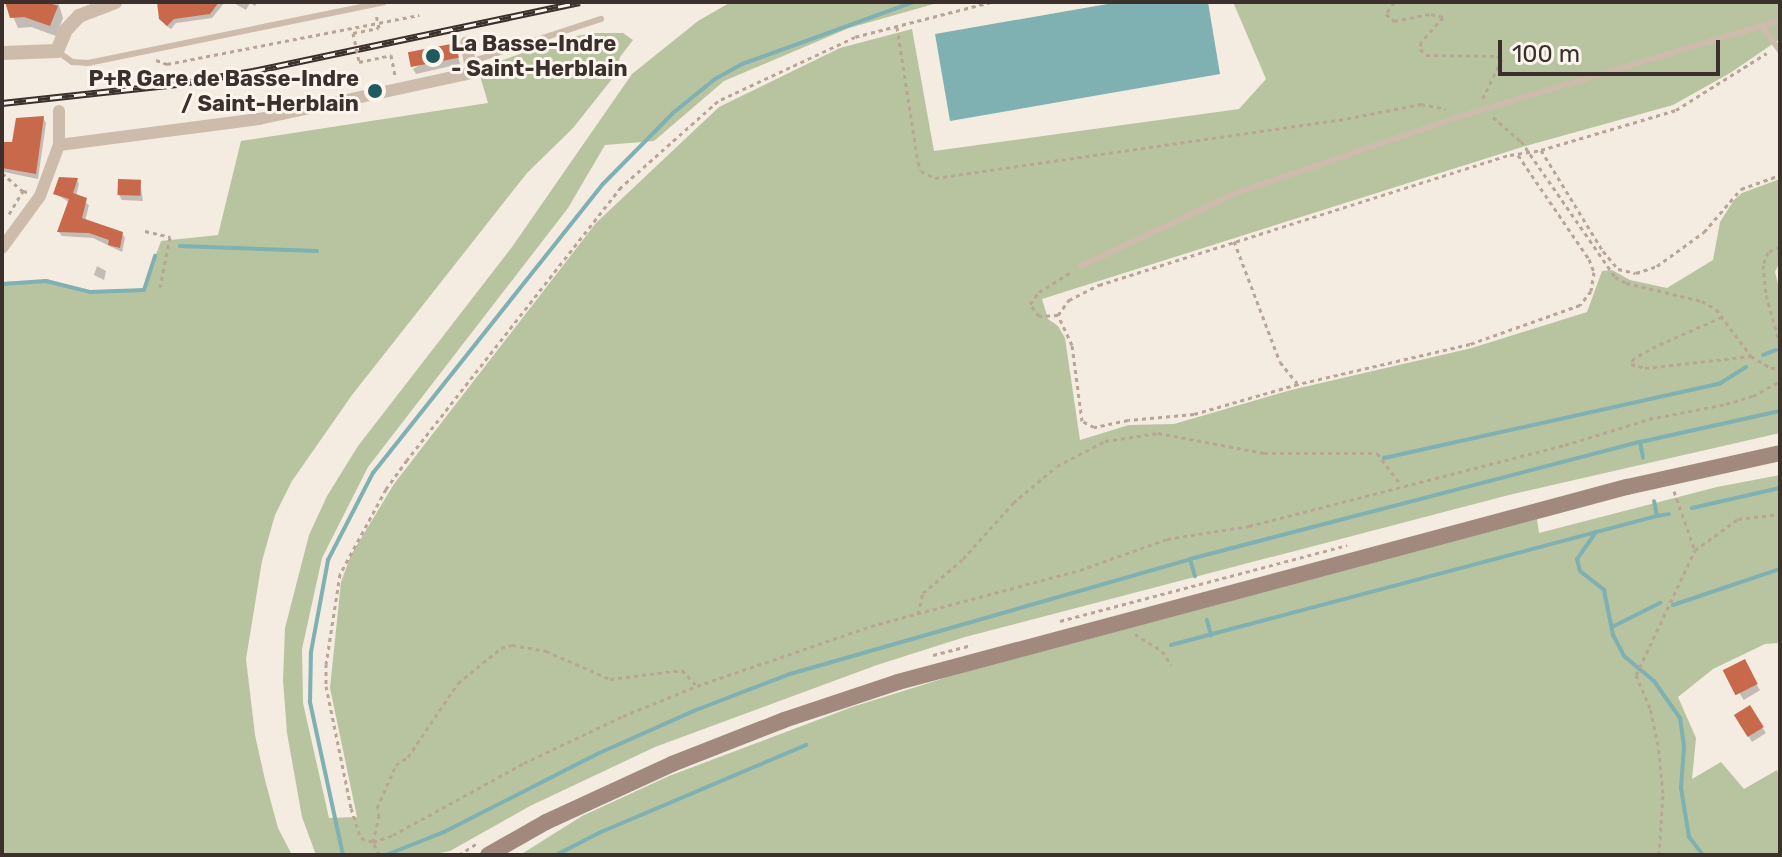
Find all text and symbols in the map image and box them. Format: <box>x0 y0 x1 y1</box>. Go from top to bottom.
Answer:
scale bar <box>1502 24 1724 74</box>
place label: La Basse-Indre - Saint-Herblain <box>451 30 628 82</box>
text: 100 m <box>1512 40 1580 68</box>
marker: La Basse-Indre - Saint-Herblain <box>422 45 444 67</box>
place label: P+R Gare de Basse-Indre / Saint-Herblain <box>88 65 359 116</box>
marker: P+R Gare de Basse-Indre / Saint-Herblain <box>366 82 384 100</box>

